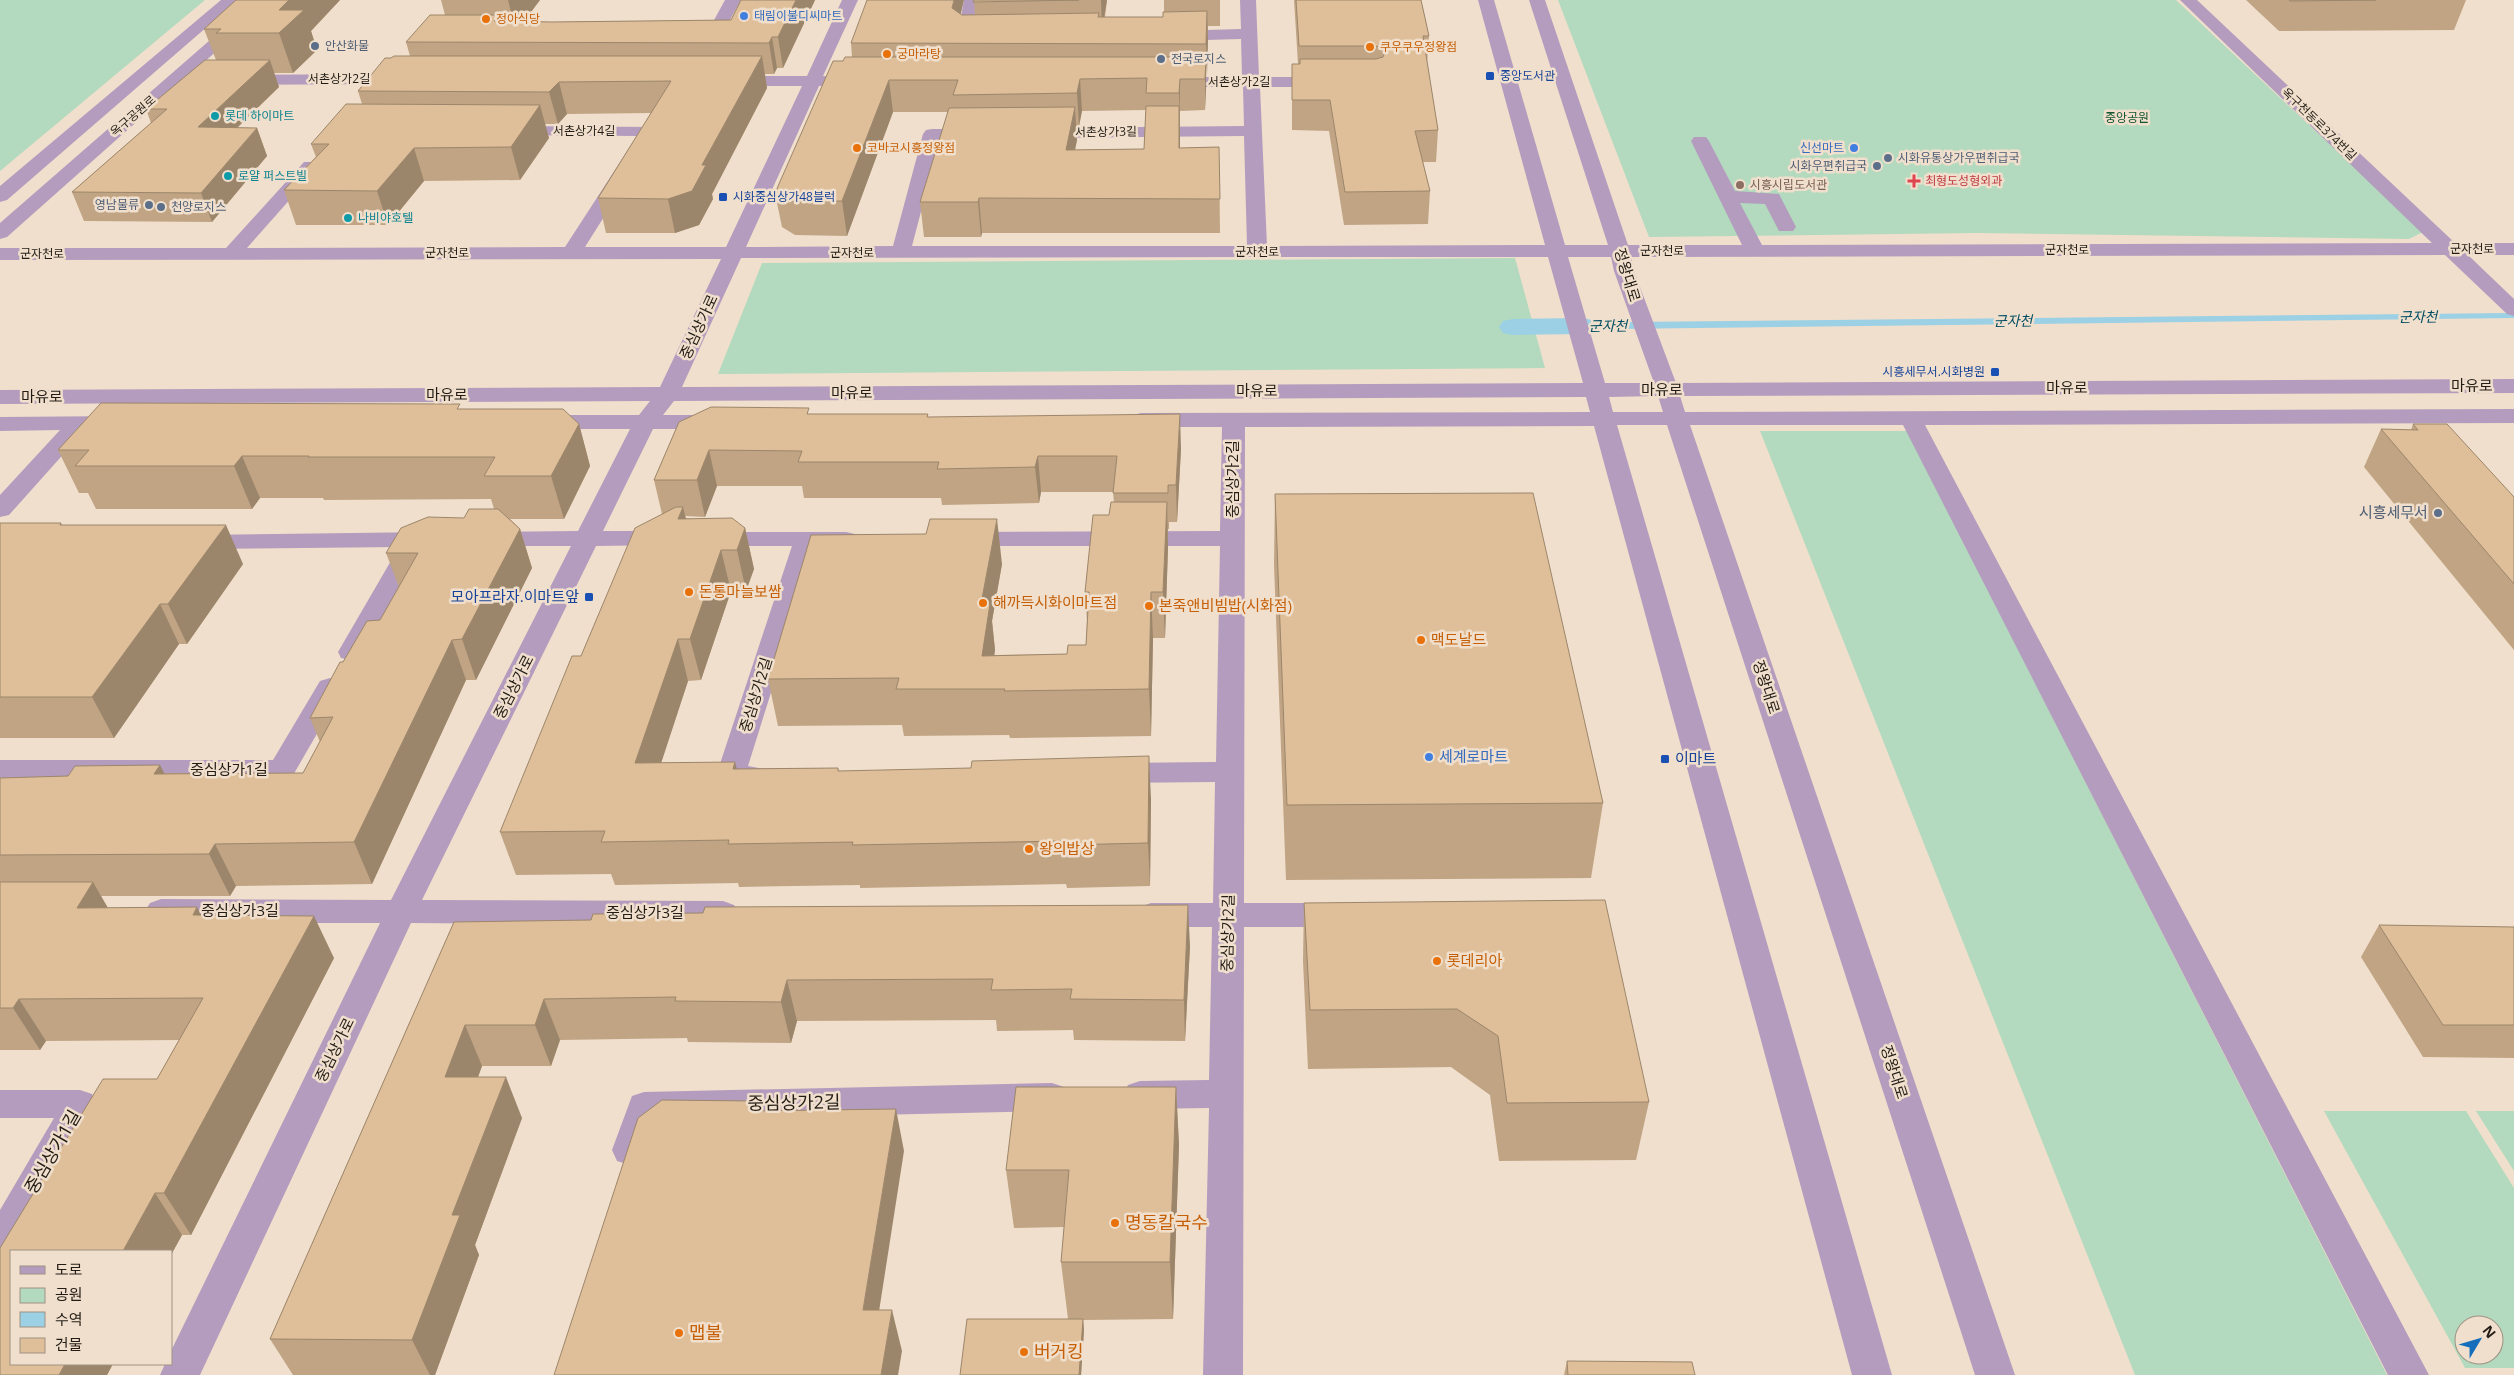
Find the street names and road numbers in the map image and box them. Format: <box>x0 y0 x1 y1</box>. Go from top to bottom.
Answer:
street label: 서촌상가2길 <box>308 70 370 87</box>
street label: 서촌상가2길 <box>1208 73 1270 90</box>
street label: 옥구천동로374번길 <box>2278 84 2360 164</box>
street label: 옥구공원로 <box>106 91 159 140</box>
street label: 서촌상가4길 <box>553 122 615 139</box>
street label: 서촌상가3길 <box>1075 122 1137 141</box>
street label: 군자천로 <box>2450 240 2494 257</box>
street label: 군자천로 <box>2045 241 2089 258</box>
street label: 군자천로 <box>1640 242 1684 259</box>
street label: 군자천로 <box>1235 243 1279 260</box>
street label: 군자천로 <box>425 244 469 261</box>
street label: 군자천로 <box>830 244 874 261</box>
street label: 군자천로 <box>20 245 64 262</box>
street label: 정왕대로 <box>1610 245 1646 304</box>
street label: 중심상가로 <box>674 291 722 362</box>
street label: 마유로 <box>2451 375 2493 395</box>
street label: 마유로 <box>2046 377 2088 397</box>
street label: 마유로 <box>1641 379 1683 399</box>
street label: 마유로 <box>1236 380 1278 400</box>
street label: 마유로 <box>831 382 873 402</box>
street label: 마유로 <box>426 384 468 404</box>
street label: 마유로 <box>21 386 63 406</box>
street label: 중심상가2길 <box>1222 440 1242 518</box>
street label: 중심상가로 <box>489 651 538 722</box>
street label: 중심상가2길 <box>734 655 776 735</box>
street label: 정왕대로 <box>1749 657 1785 716</box>
street label: 중심상가1길 <box>190 759 268 779</box>
street label: 중심상가2길 <box>1216 894 1238 972</box>
street label: 중심상가3길 <box>201 900 279 920</box>
street label: 중심상가3길 <box>606 902 684 922</box>
street label: 중심상가로 <box>310 1014 358 1085</box>
street label: 정왕대로 <box>1877 1042 1913 1101</box>
street label: 중심상가2길 <box>747 1089 841 1115</box>
street label: 중심상가1길 <box>18 1105 86 1198</box>

